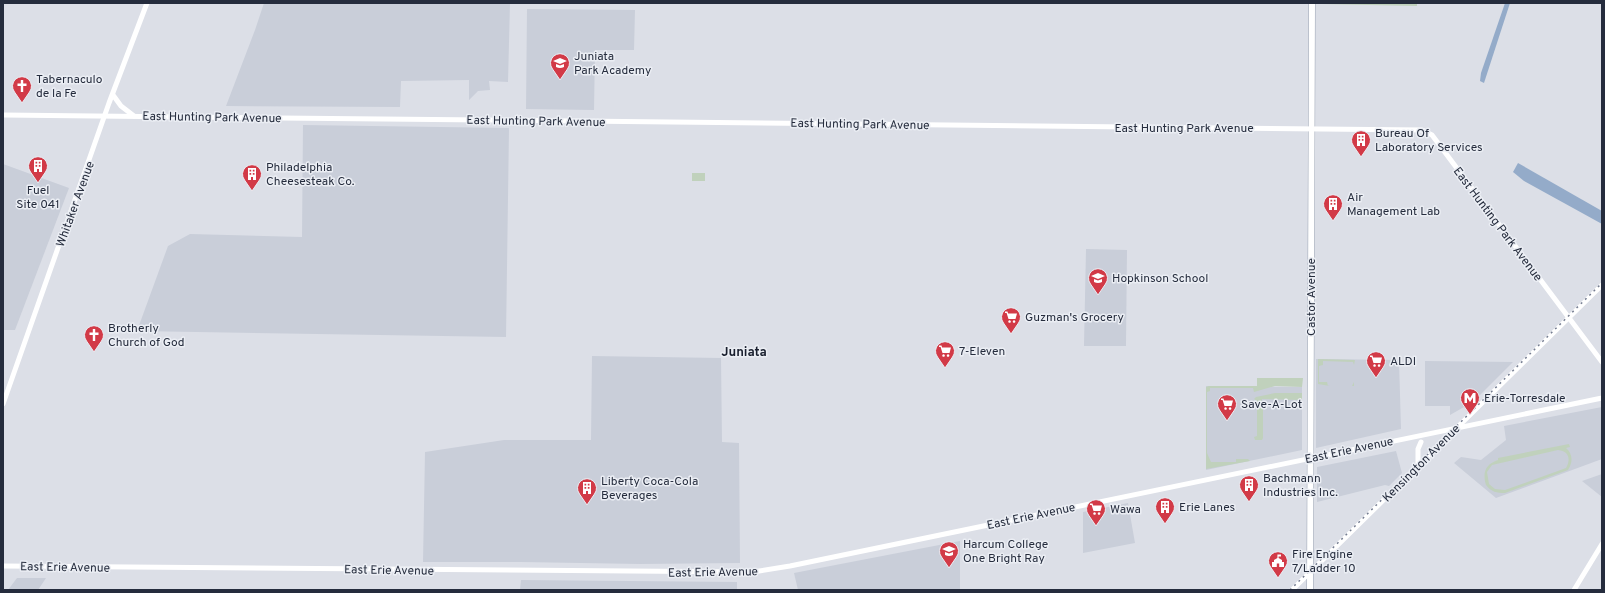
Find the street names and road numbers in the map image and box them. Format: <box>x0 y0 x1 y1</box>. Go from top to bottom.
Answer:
street label: East Hunting Park Avenue <box>142 109 282 127</box>
street label: East Hunting Park Avenue <box>466 113 606 131</box>
street label: East Hunting Park Avenue <box>790 116 930 134</box>
street label: East Hunting Park Avenue <box>1114 121 1254 137</box>
street label: Whitaker Avenue <box>53 159 99 250</box>
street label: East Hunting Park Avenue <box>1449 164 1545 285</box>
street label: Castor Avenue <box>1304 258 1320 336</box>
street label: Kensington Avenue <box>1379 421 1464 506</box>
street label: East Erie Avenue <box>1304 434 1395 468</box>
street label: East Erie Avenue <box>986 500 1077 534</box>
street label: East Erie Avenue <box>20 559 110 577</box>
street label: East Erie Avenue <box>344 562 434 580</box>
street label: East Erie Avenue <box>668 564 758 582</box>

